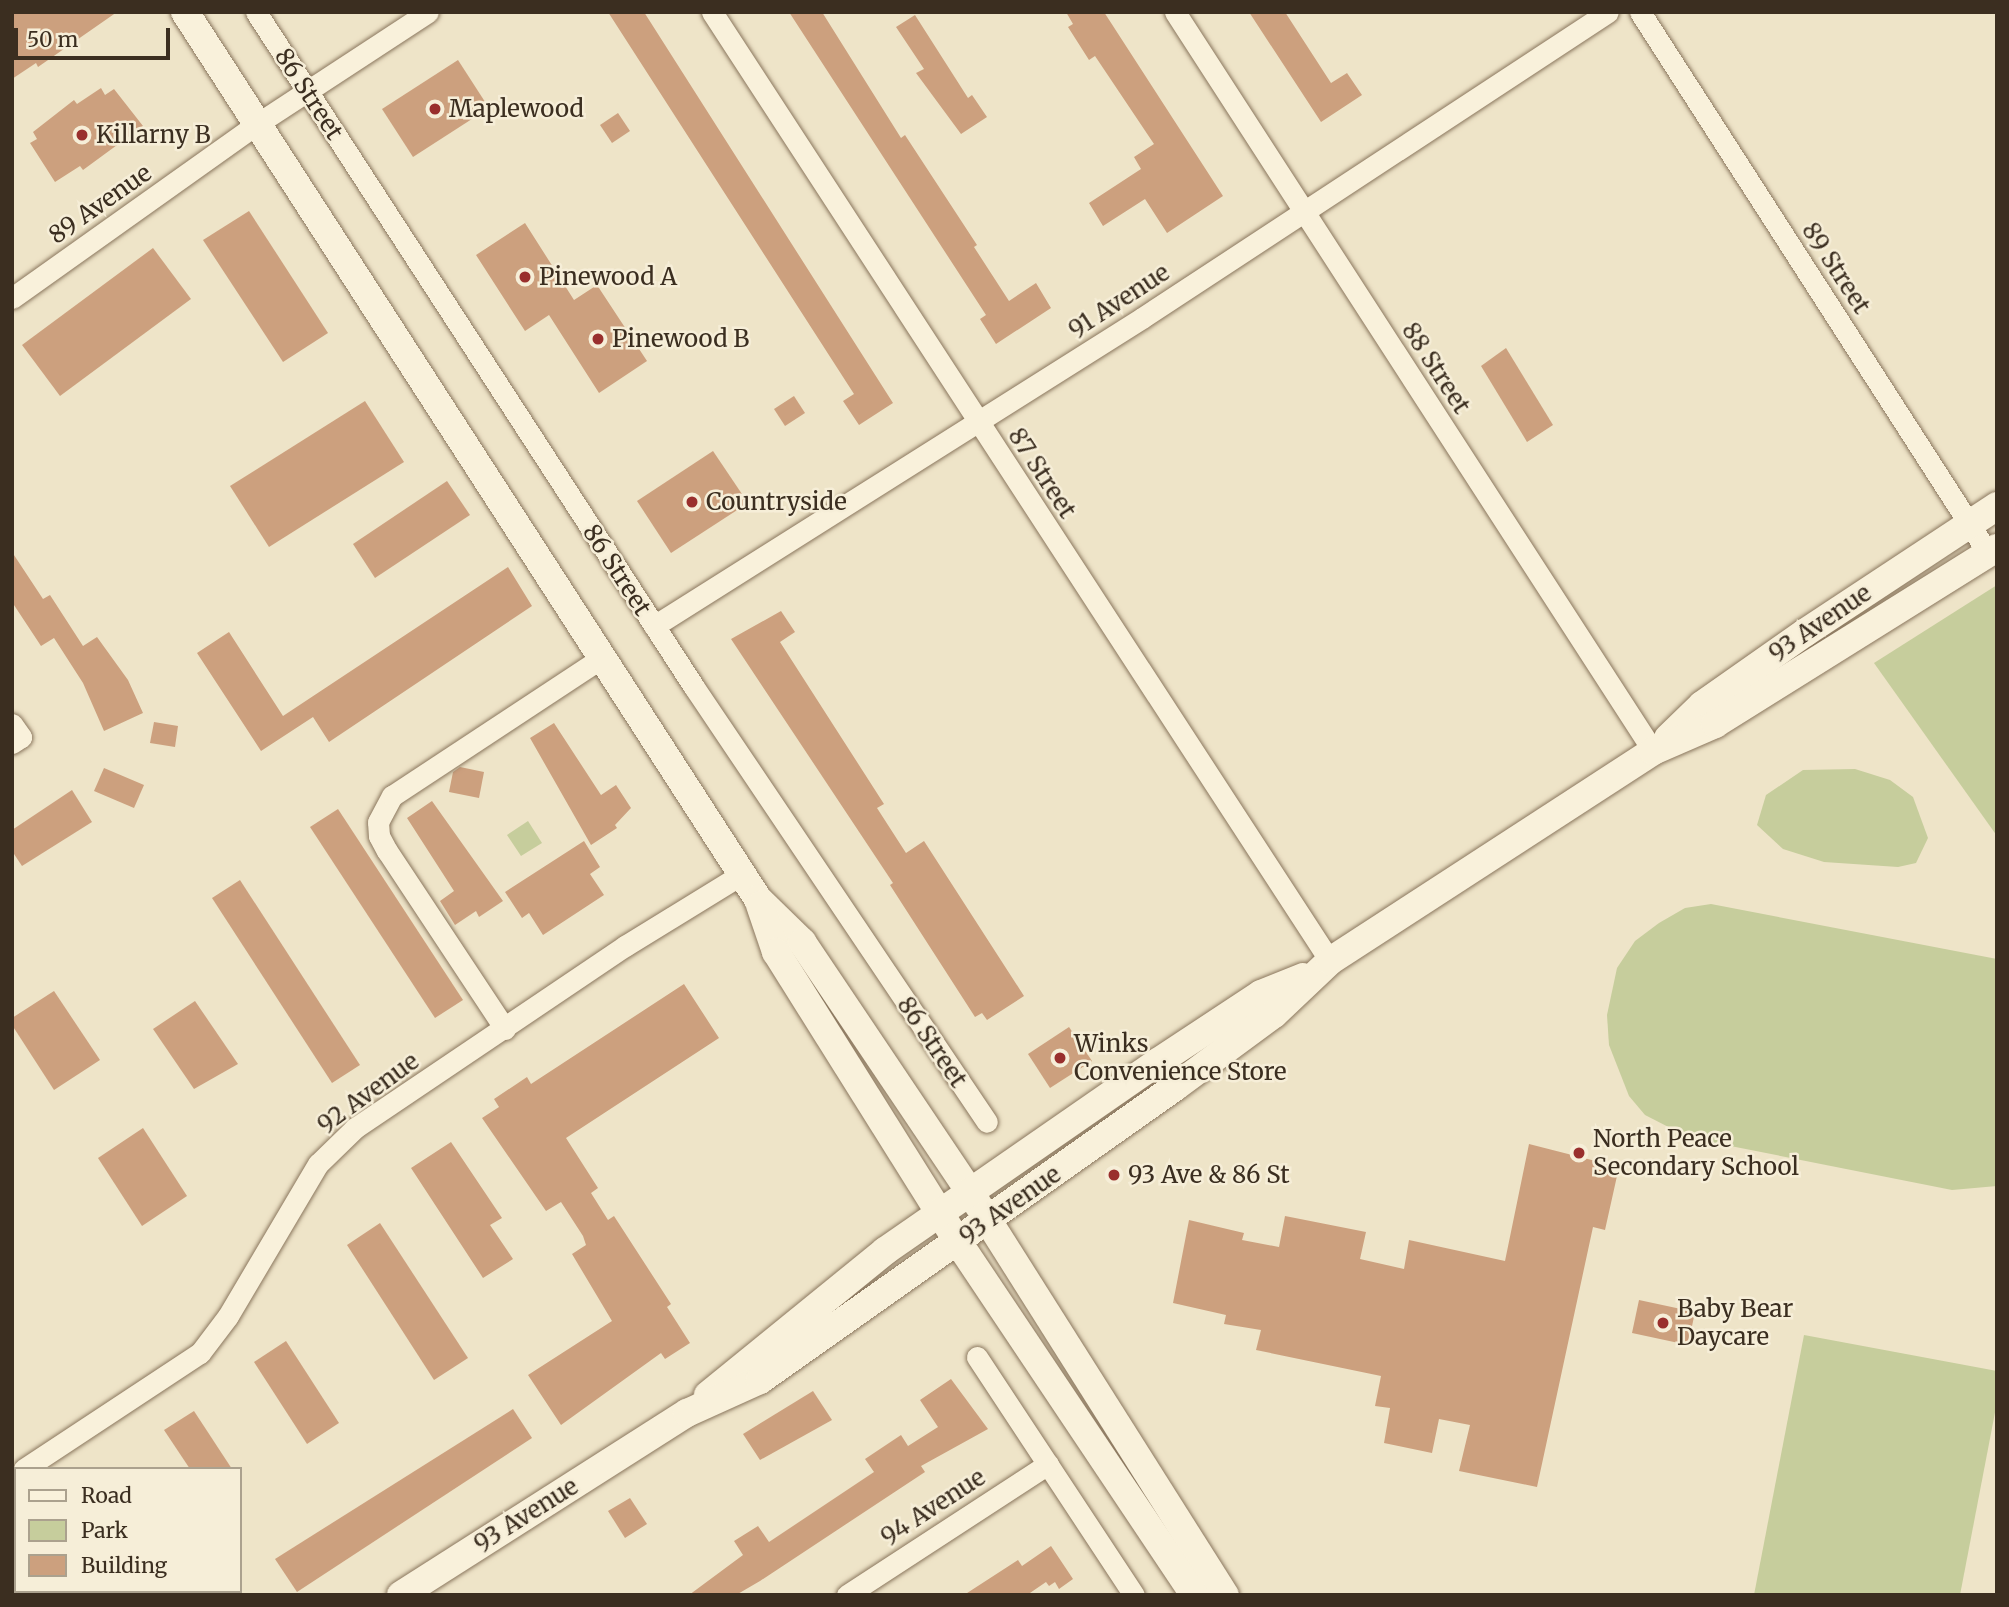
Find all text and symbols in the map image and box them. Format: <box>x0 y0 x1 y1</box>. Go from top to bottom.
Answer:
scale bar <box>18 14 173 58</box>
text: 50 m <box>27 26 78 53</box>
street label: 86 Street <box>269 43 349 145</box>
place label: Maplewood <box>449 95 584 123</box>
marker: Maplewood <box>427 101 443 117</box>
place label: Killarny B <box>96 121 211 149</box>
marker: Killarny B <box>74 127 90 143</box>
street label: 89 Avenue <box>43 158 157 250</box>
street label: 89 Street <box>1796 217 1876 319</box>
street label: 91 Avenue <box>1063 258 1175 344</box>
place label: Pinewood A <box>539 263 677 291</box>
marker: Pinewood A <box>517 269 533 285</box>
street label: 88 Street <box>1396 317 1476 419</box>
place label: Pinewood B <box>612 325 749 353</box>
marker: Pinewood B <box>590 331 606 347</box>
street label: 87 Street <box>1002 422 1082 524</box>
place label: Countryside <box>706 488 847 516</box>
marker: Countryside <box>684 494 700 510</box>
street label: 86 Street <box>577 519 657 621</box>
street label: 93 Avenue <box>1763 578 1877 668</box>
street label: 86 Street <box>891 991 973 1093</box>
place label: Winks Convenience Store <box>1074 1030 1286 1086</box>
street label: 92 Avenue <box>312 1047 424 1139</box>
marker: Winks Convenience Store <box>1052 1050 1068 1066</box>
place label: North Peace Secondary School <box>1593 1125 1799 1181</box>
marker: North Peace Secondary School <box>1571 1145 1587 1161</box>
street label: 93 Avenue <box>954 1160 1066 1250</box>
place label: 93 Ave & 86 St <box>1128 1161 1290 1189</box>
marker: 93 Ave & 86 St <box>1106 1167 1122 1183</box>
place label: Baby Bear Daycare <box>1677 1295 1793 1351</box>
marker: Baby Bear Daycare <box>1655 1315 1671 1331</box>
street label: 94 Avenue <box>875 1463 991 1551</box>
legend <box>14 1467 242 1593</box>
street label: 93 Avenue <box>469 1472 583 1558</box>
text: Road <box>81 1482 132 1509</box>
text: Park <box>81 1517 128 1544</box>
text: Building <box>81 1552 167 1579</box>

